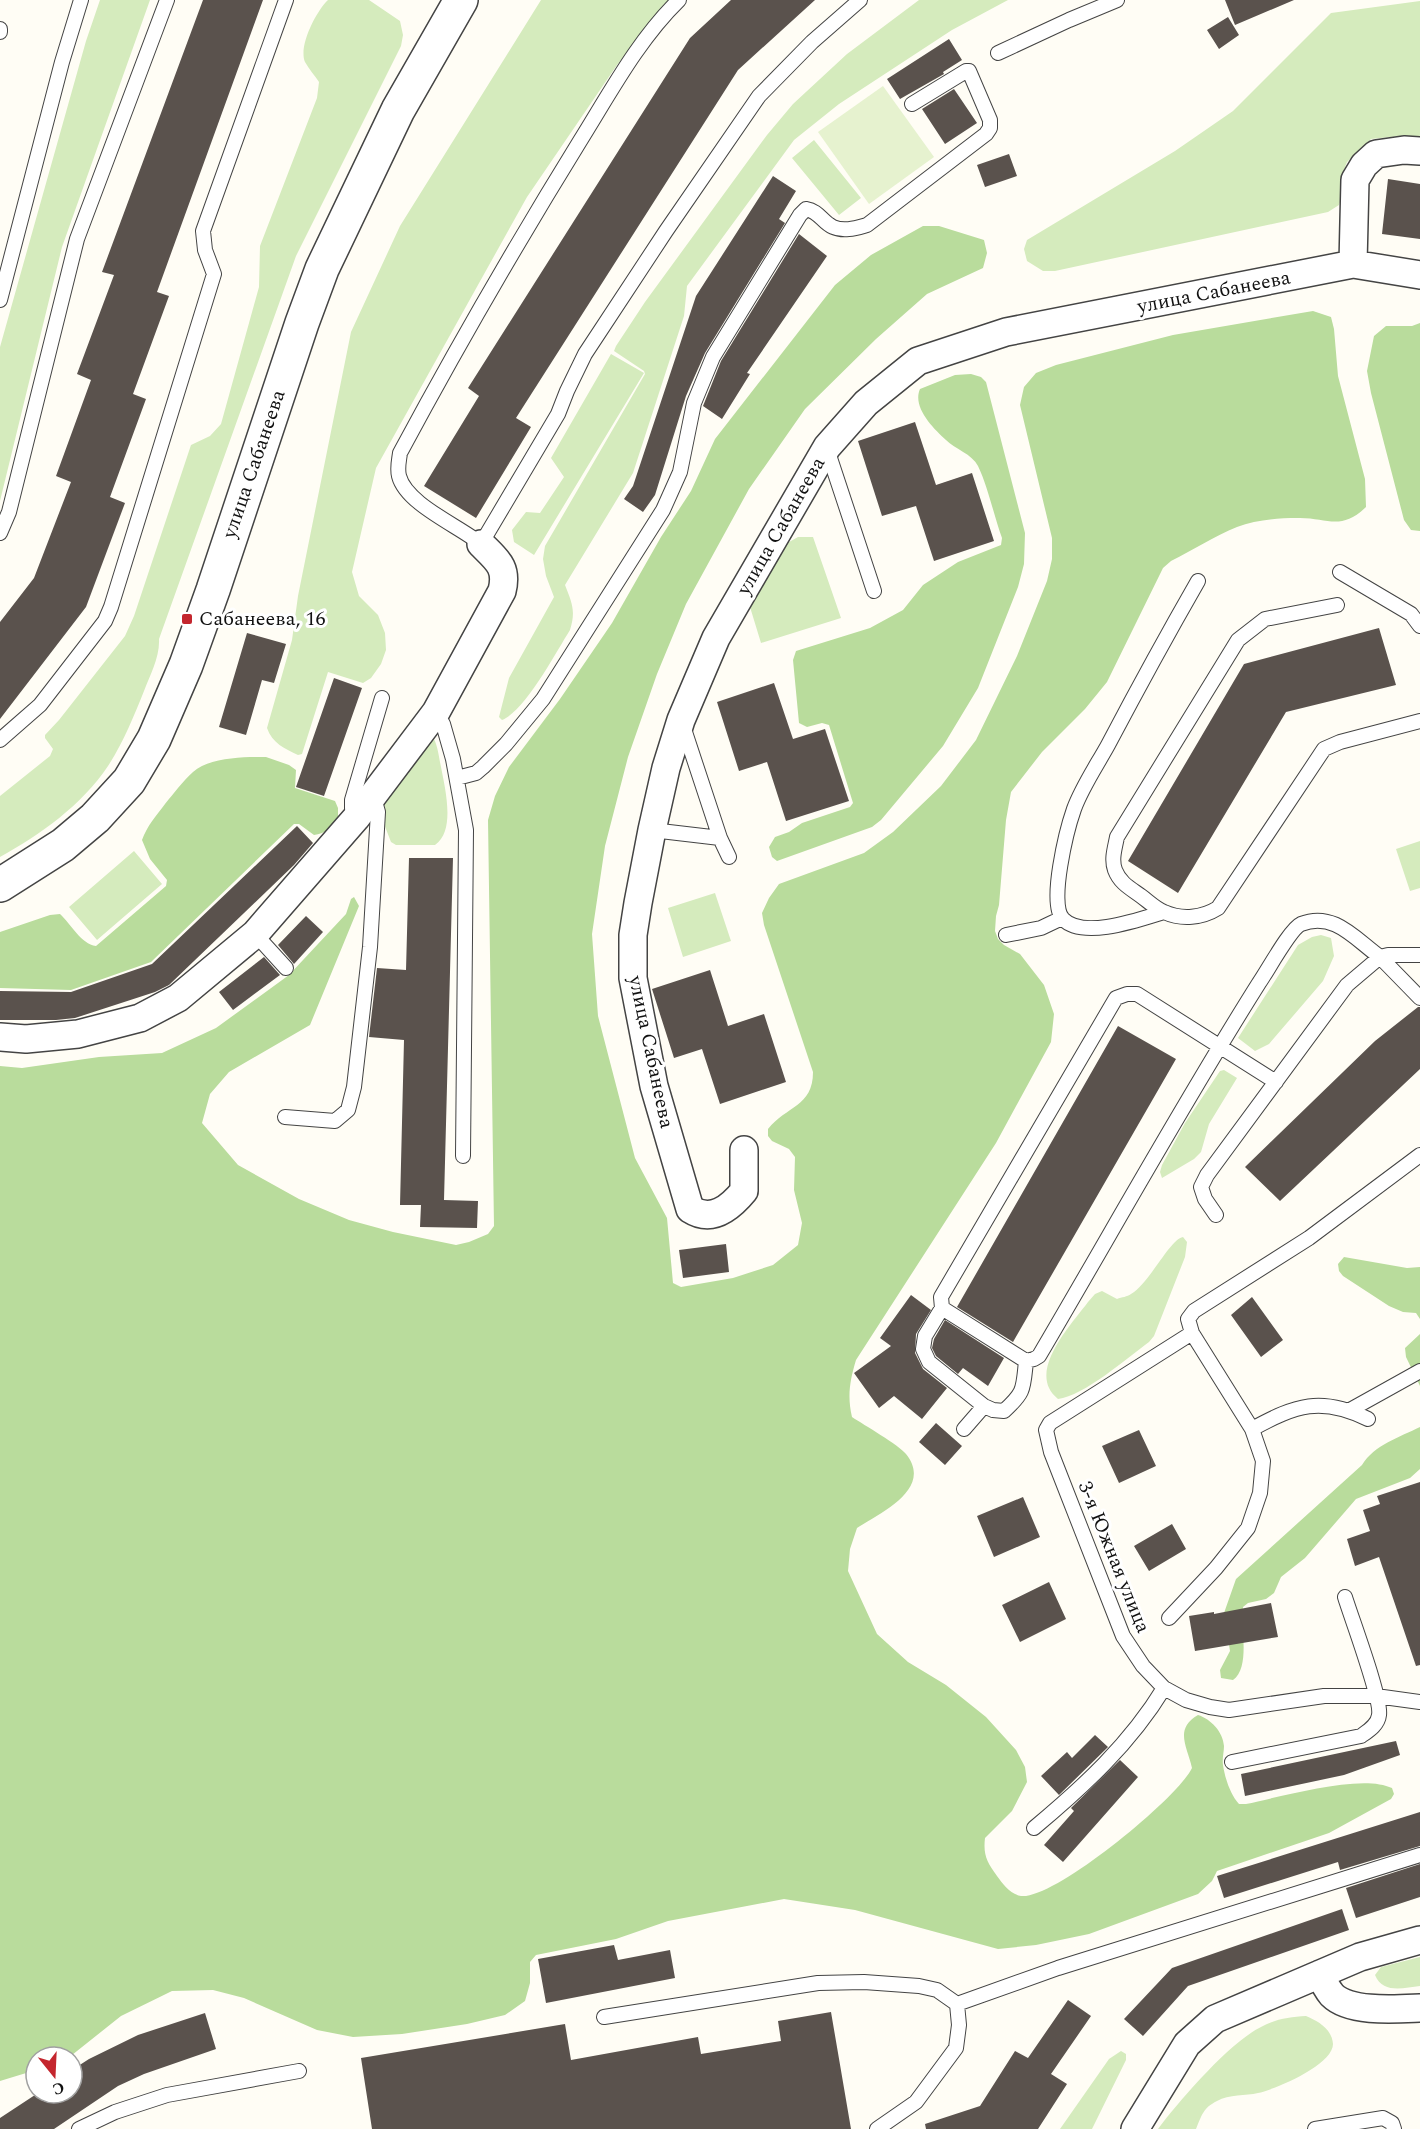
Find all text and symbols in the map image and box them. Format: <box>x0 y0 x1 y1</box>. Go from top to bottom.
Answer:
street label: улица Сабанеева <box>1134 262 1293 322</box>
street label: улица Сабанеева <box>214 385 294 543</box>
street label: улица Сабанеева <box>729 451 833 602</box>
place label: Сабанеева, 16 <box>199 604 326 634</box>
marker: Сабанеева, 16 <box>180 612 194 626</box>
street label: улица Сабанеева <box>620 972 682 1131</box>
street label: 3-я Южная улица <box>1070 1477 1158 1638</box>
north arrow <box>24 2045 84 2105</box>
text: С <box>49 2075 67 2101</box>

